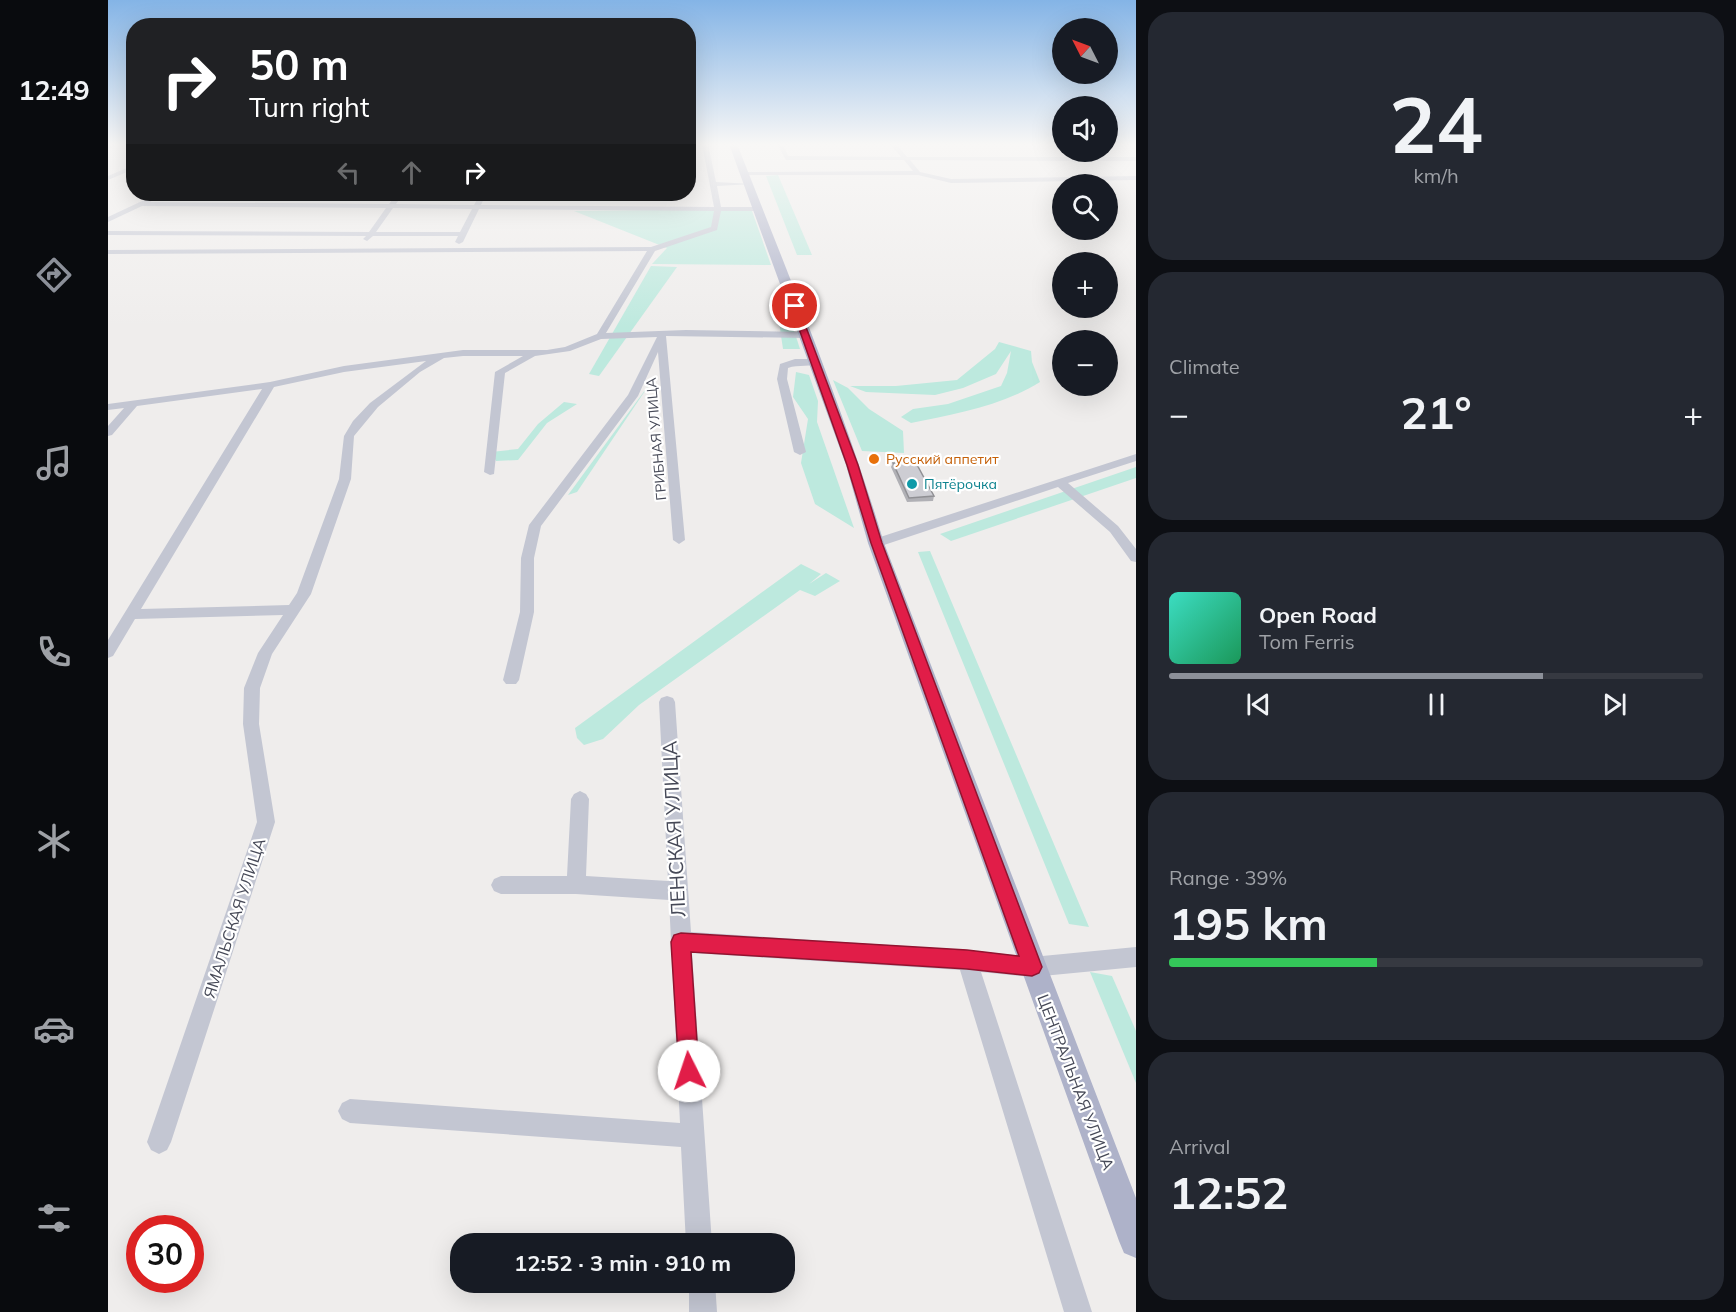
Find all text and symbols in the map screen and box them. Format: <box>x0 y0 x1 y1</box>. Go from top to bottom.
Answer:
north arrow <box>1052 18 1118 84</box>
map controls <box>1052 18 1118 396</box>
text: 50 m <box>249 38 349 91</box>
icon: right <box>150 42 228 120</box>
text: 12:49 <box>18 73 90 107</box>
text: 24 <box>1389 75 1483 173</box>
text: Turn right <box>249 90 369 124</box>
button: sound <box>1052 96 1118 162</box>
icon: left <box>332 156 365 189</box>
icon: ahead <box>395 156 428 189</box>
icon: right <box>458 156 491 189</box>
text: km/h <box>1413 163 1459 188</box>
button: search <box>1052 174 1118 240</box>
button: + <box>1052 252 1118 318</box>
icon: directions <box>33 254 75 296</box>
pin <box>769 280 820 331</box>
icon: arrive <box>778 289 811 322</box>
button: − <box>1052 330 1118 396</box>
text: Climate <box>1169 354 1240 379</box>
street label: ГРИБНАЯ УЛИЦА <box>642 376 670 501</box>
text: 21° <box>1400 384 1472 440</box>
text: − <box>1169 393 1189 434</box>
text: + <box>1683 393 1703 434</box>
icon: music <box>33 442 75 484</box>
place label: Русский аппетит <box>886 450 999 468</box>
marker: Русский аппетит <box>867 452 881 466</box>
place label: Пятёрочка <box>924 475 997 493</box>
marker: Пятёрочка <box>905 477 919 491</box>
text: Open Road <box>1259 601 1377 629</box>
text: Tom Ferris <box>1259 629 1355 654</box>
icon: phone <box>33 631 75 673</box>
icon: previous <box>1242 688 1275 721</box>
icon: pause <box>1420 688 1453 721</box>
icon: next <box>1598 688 1631 721</box>
street label: ЛЕНСКАЯ УЛИЦА <box>656 740 691 918</box>
icon: climate <box>33 820 75 862</box>
street label: ЯМАЛЬСКАЯ УЛИЦА <box>199 835 269 1001</box>
text: Range · 39% <box>1169 865 1287 890</box>
text: 195 km <box>1169 895 1328 951</box>
street label: ЦЕНТРАЛЬНАЯ УЛИЦА <box>1033 991 1119 1173</box>
icon: car <box>33 1008 75 1050</box>
position arrow <box>657 1039 721 1103</box>
text: Arrival <box>1169 1134 1230 1159</box>
text: 12:52 <box>1169 1164 1288 1220</box>
icon: filters <box>33 1197 75 1239</box>
speed limit sign: 30 <box>126 1215 204 1293</box>
text: 12:52 · 3 min · 910 m <box>514 1249 731 1277</box>

